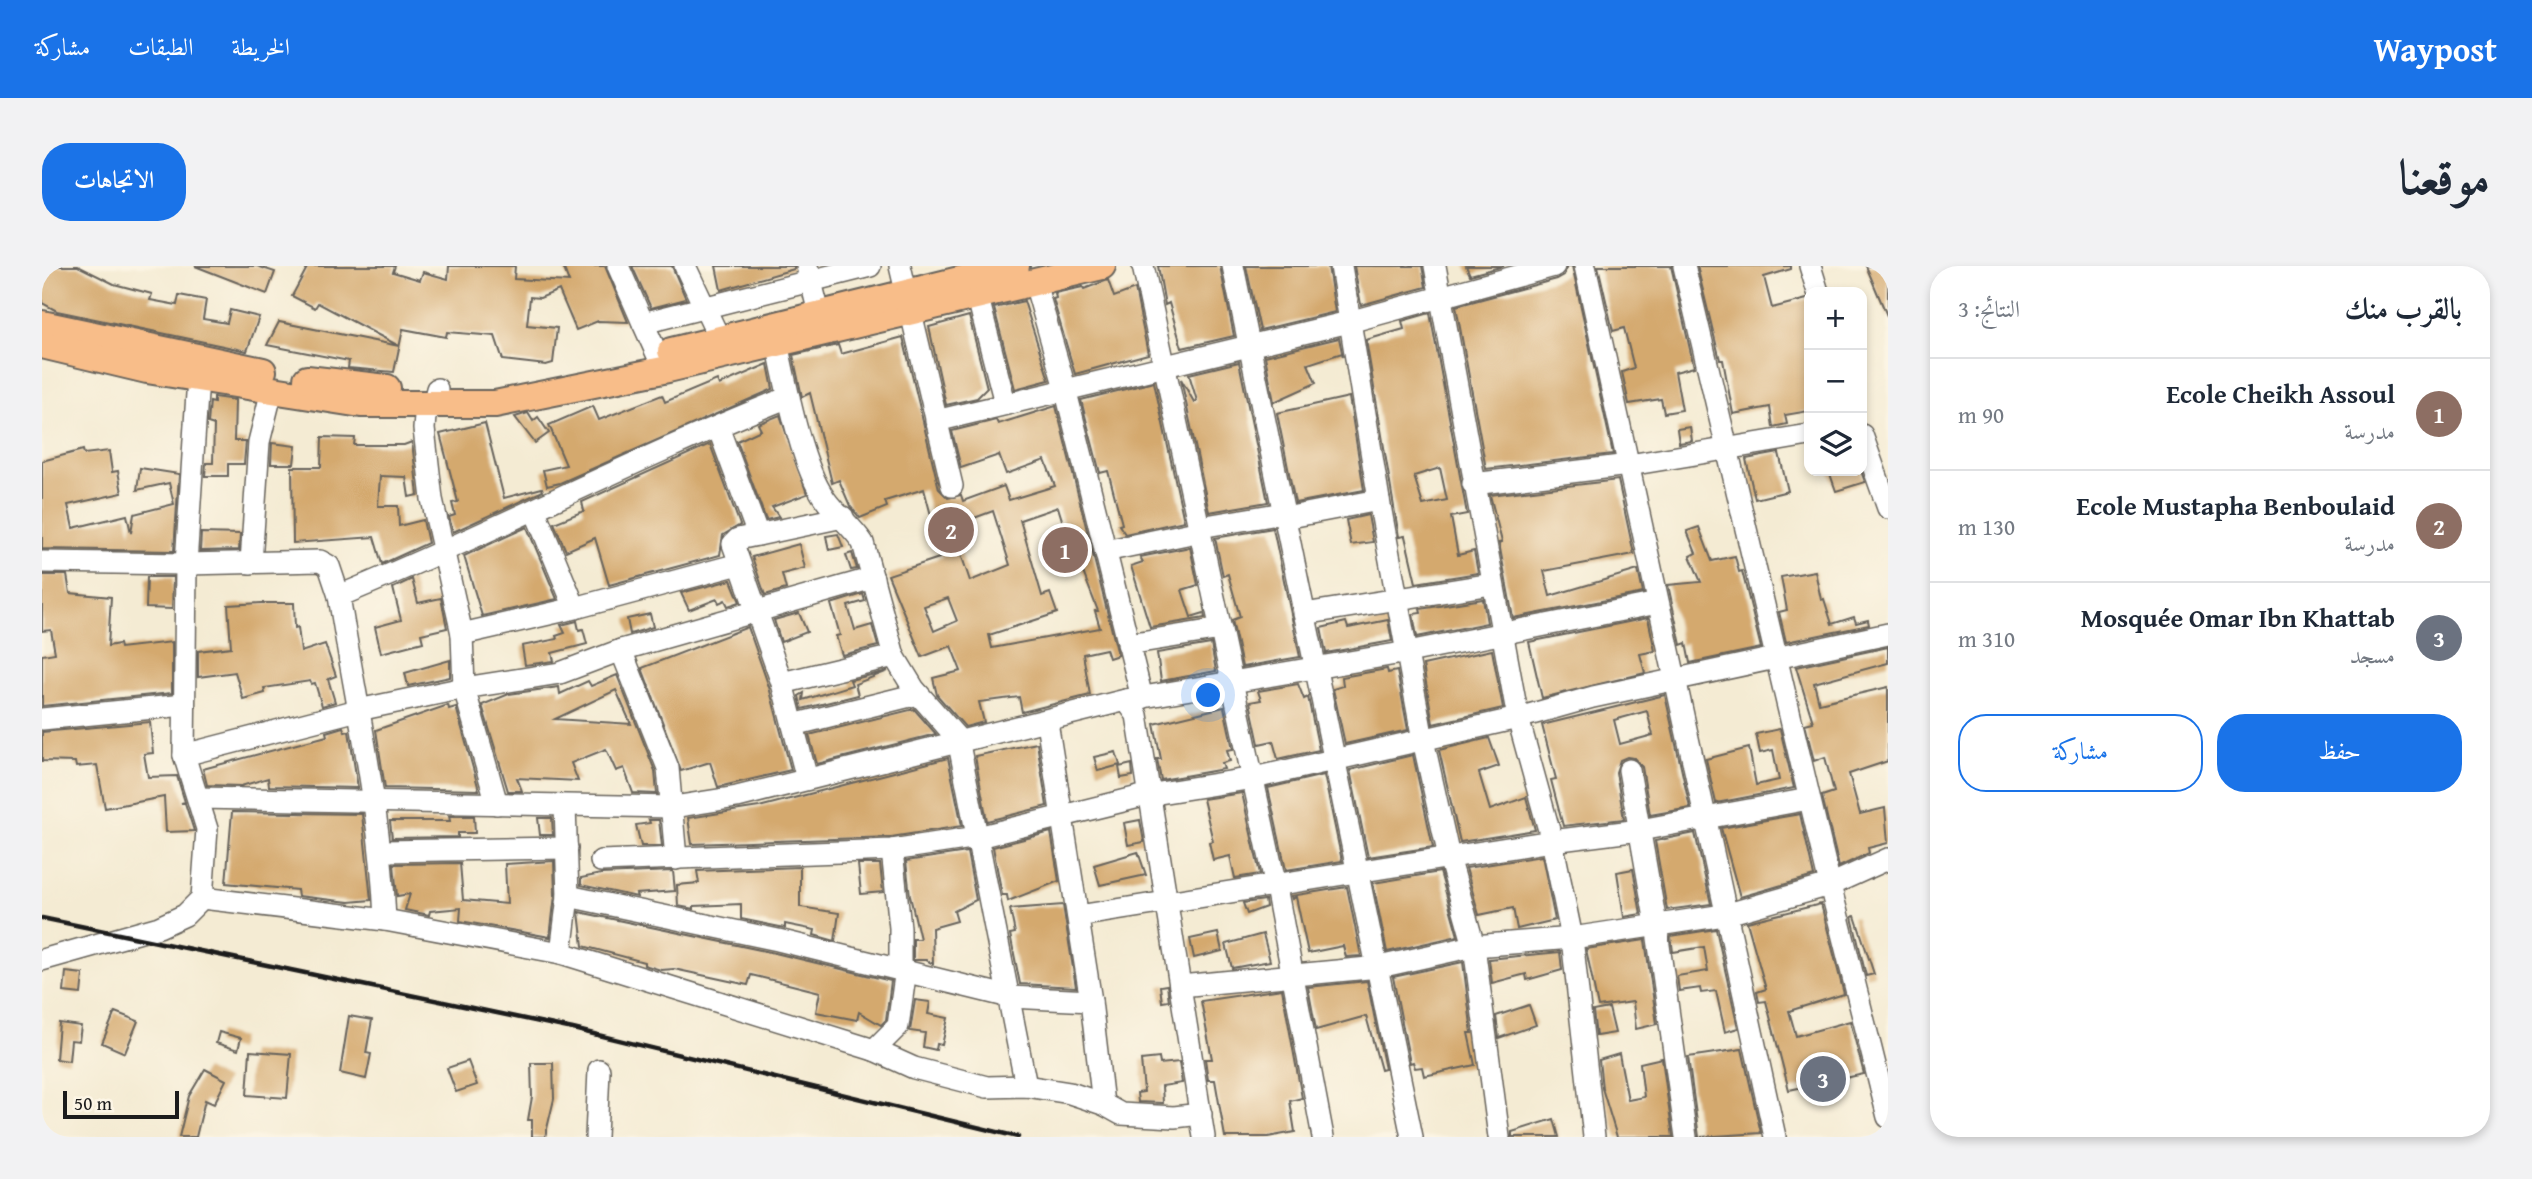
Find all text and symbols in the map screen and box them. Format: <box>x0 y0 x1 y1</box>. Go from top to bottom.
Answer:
text: Waypost <box>2373 25 2497 73</box>
text: مشاركة <box>35 29 90 64</box>
text: الطبقات <box>128 29 194 64</box>
text: الخريطة <box>232 29 290 64</box>
text: موقعنا <box>2398 140 2490 212</box>
button: الاتجاهات <box>42 143 186 221</box>
text: بالقرب منك <box>2345 286 2462 330</box>
map controls <box>1804 287 1867 476</box>
button: + <box>1804 287 1867 350</box>
text: النتائج: 3 <box>1958 292 2020 325</box>
button: − <box>1804 350 1867 413</box>
text: Ecole Cheikh Assoul <box>2166 374 2395 413</box>
text: 90 m <box>1958 398 2004 431</box>
text: 1 <box>2433 398 2445 431</box>
button: layers <box>1804 413 1867 476</box>
text: مدرسة <box>2344 414 2395 447</box>
text: Ecole Mustapha Benboulaid <box>2076 486 2395 525</box>
pin: 2 <box>928 504 974 556</box>
text: 130 m <box>1958 510 2015 543</box>
text: 2 <box>2433 510 2445 543</box>
pin: 1 <box>1042 524 1088 576</box>
text: مدرسة <box>2344 526 2395 559</box>
text: Mosquée Omar Ibn Khattab <box>2081 598 2395 637</box>
text: 310 m <box>1958 622 2015 655</box>
text: 3 <box>2433 622 2445 655</box>
text: مسجد <box>2350 638 2395 671</box>
your location <box>1191 678 1225 712</box>
button: مشاركة <box>1958 714 2203 792</box>
button: حفظ <box>2217 714 2462 792</box>
pin: 3 <box>1800 1053 1846 1105</box>
scale bar <box>63 1088 178 1120</box>
text: 50 m <box>74 1089 112 1117</box>

